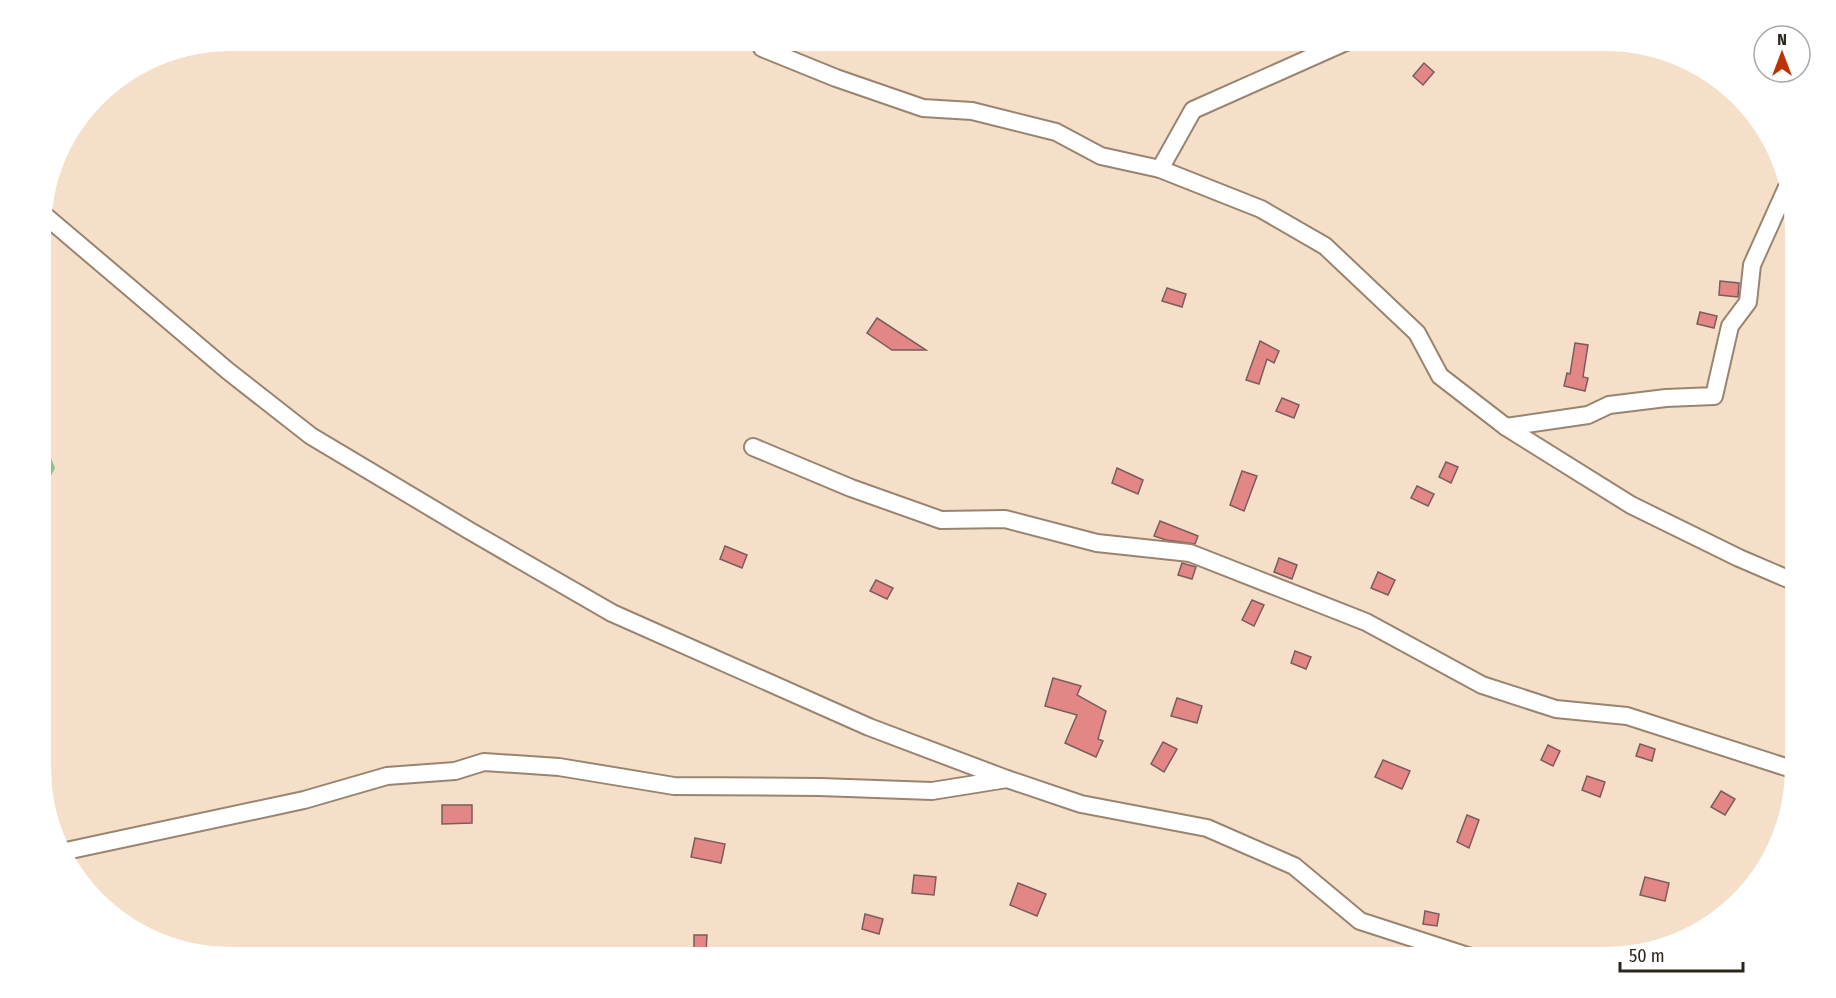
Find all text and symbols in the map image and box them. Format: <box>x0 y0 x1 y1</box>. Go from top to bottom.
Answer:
north arrow <box>1752 24 1812 84</box>
text: N <box>1777 30 1787 49</box>
scale bar <box>1620 935 1743 973</box>
text: 50 m <box>1629 945 1665 967</box>

